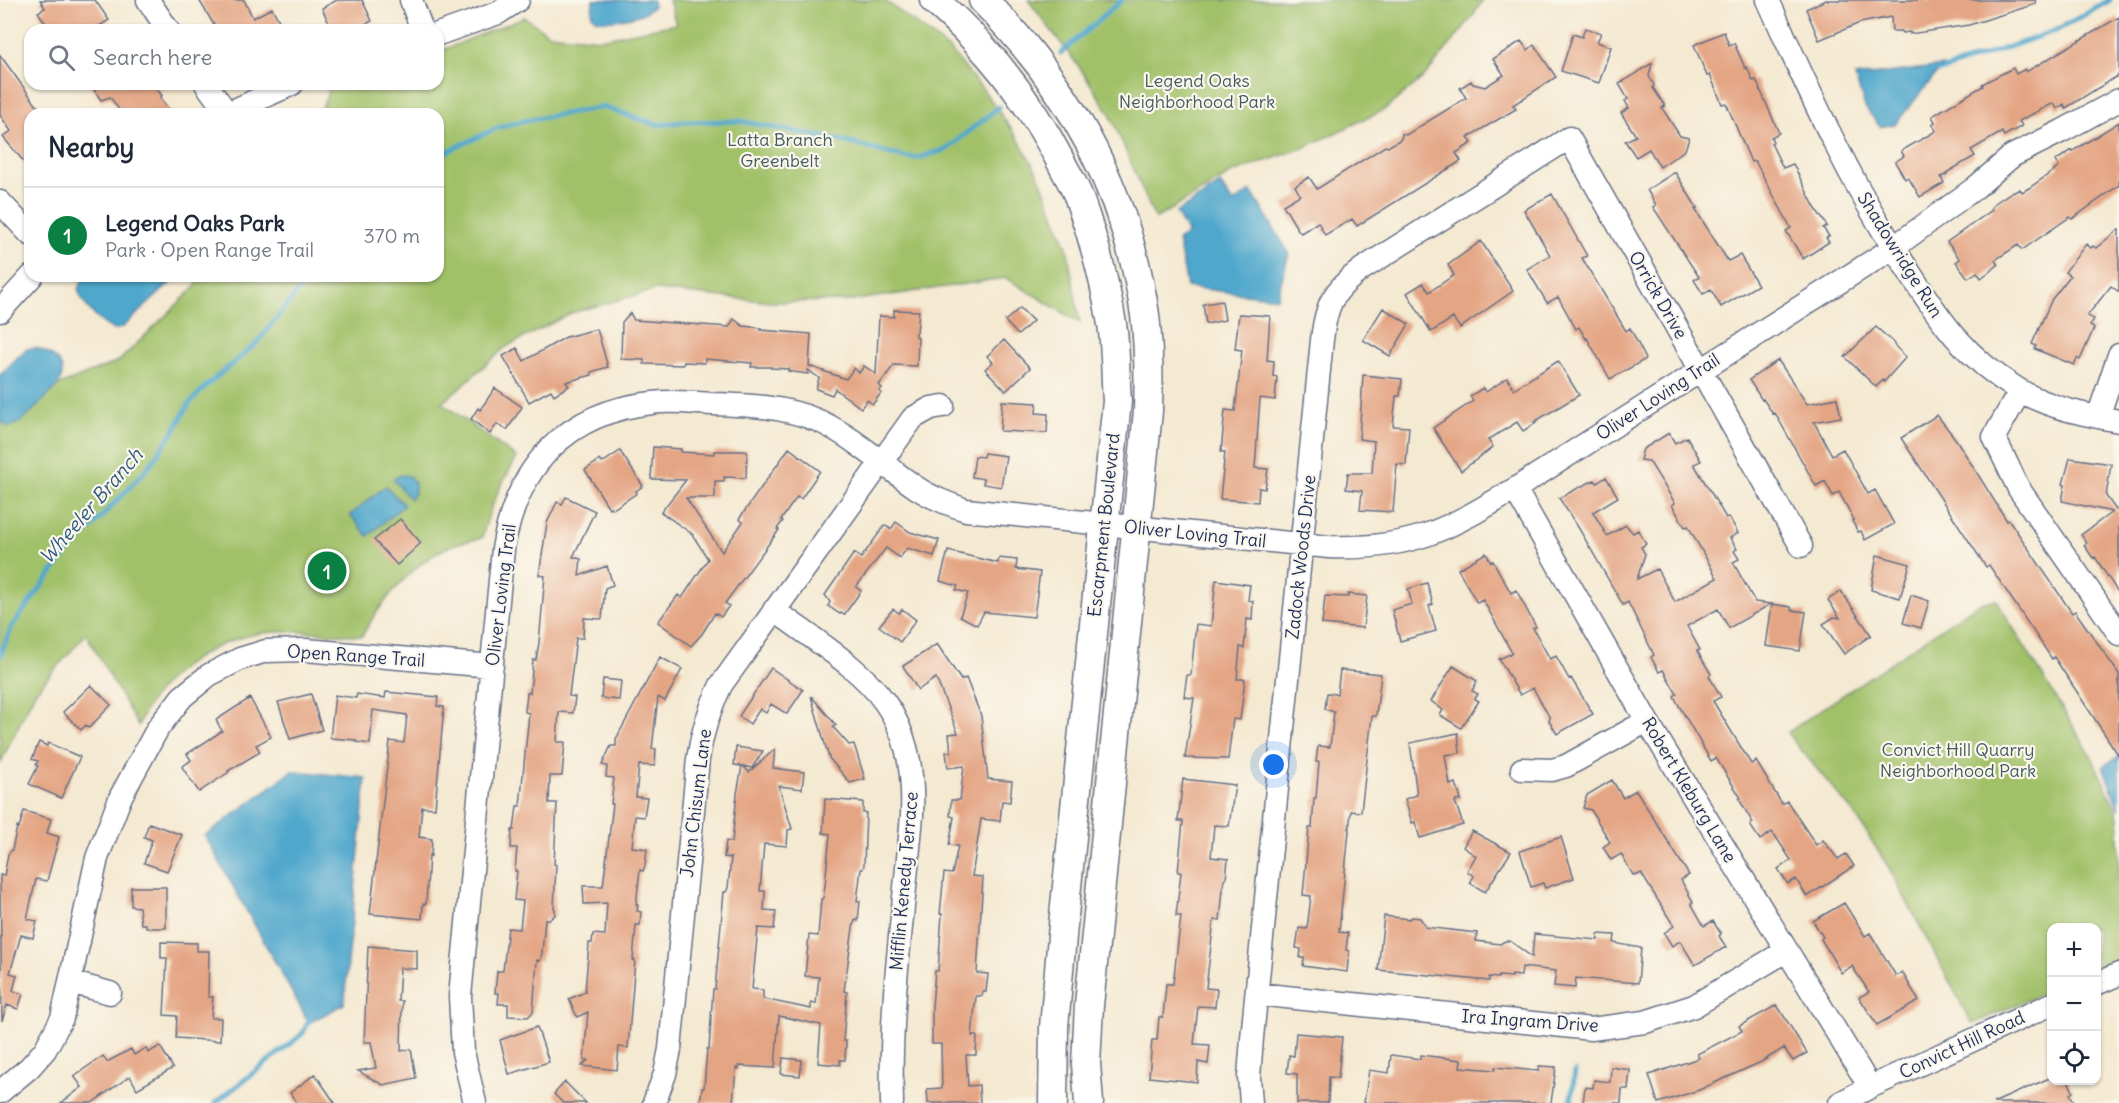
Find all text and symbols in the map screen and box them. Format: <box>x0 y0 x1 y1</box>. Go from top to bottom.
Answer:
search box <box>24 24 444 90</box>
icon: search <box>45 41 78 74</box>
text: Search here <box>93 43 212 71</box>
park label: Legend Oaks Neighborhood Park <box>1119 69 1275 113</box>
park label: Latta Branch Greenbelt <box>727 128 833 172</box>
text: Nearby <box>48 131 134 164</box>
street label: Shadowridge Run <box>1853 188 1948 322</box>
text: Legend Oaks Park <box>105 209 285 237</box>
text: 1 <box>64 223 71 248</box>
text: 370 m <box>363 223 420 248</box>
text: Park · Open Range Trail <box>105 237 314 262</box>
street label: Orrick Drive <box>1624 247 1693 343</box>
street label: Oliver Loving Trail <box>1592 348 1724 445</box>
street label: Escarpment Boulevard <box>1082 432 1125 618</box>
water label: Wheeler Branch <box>34 442 148 569</box>
street label: Zadock Woods Drive <box>1280 474 1321 640</box>
street label: Oliver Loving Trail <box>1123 515 1267 552</box>
street label: Oliver Loving Trail <box>480 523 521 667</box>
pin: 1 <box>308 548 346 594</box>
street label: Open Range Trail <box>286 639 426 672</box>
street label: Robert Kleburg Lane <box>1637 713 1742 867</box>
street label: John Chisum Lane <box>675 727 716 878</box>
park label: Convict Hill Quarry Neighborhood Park <box>1880 738 2036 782</box>
your location <box>1259 750 1288 779</box>
street label: Mifflin Kenedy Terrace <box>884 790 923 971</box>
map controls <box>2047 923 2101 1085</box>
button: + <box>2047 923 2101 977</box>
button: − <box>2047 977 2101 1031</box>
street label: Ira Ingram Drive <box>1461 1004 1600 1037</box>
street label: Convict Hill Road <box>1895 1005 2029 1084</box>
button: locate <box>2047 1031 2101 1085</box>

